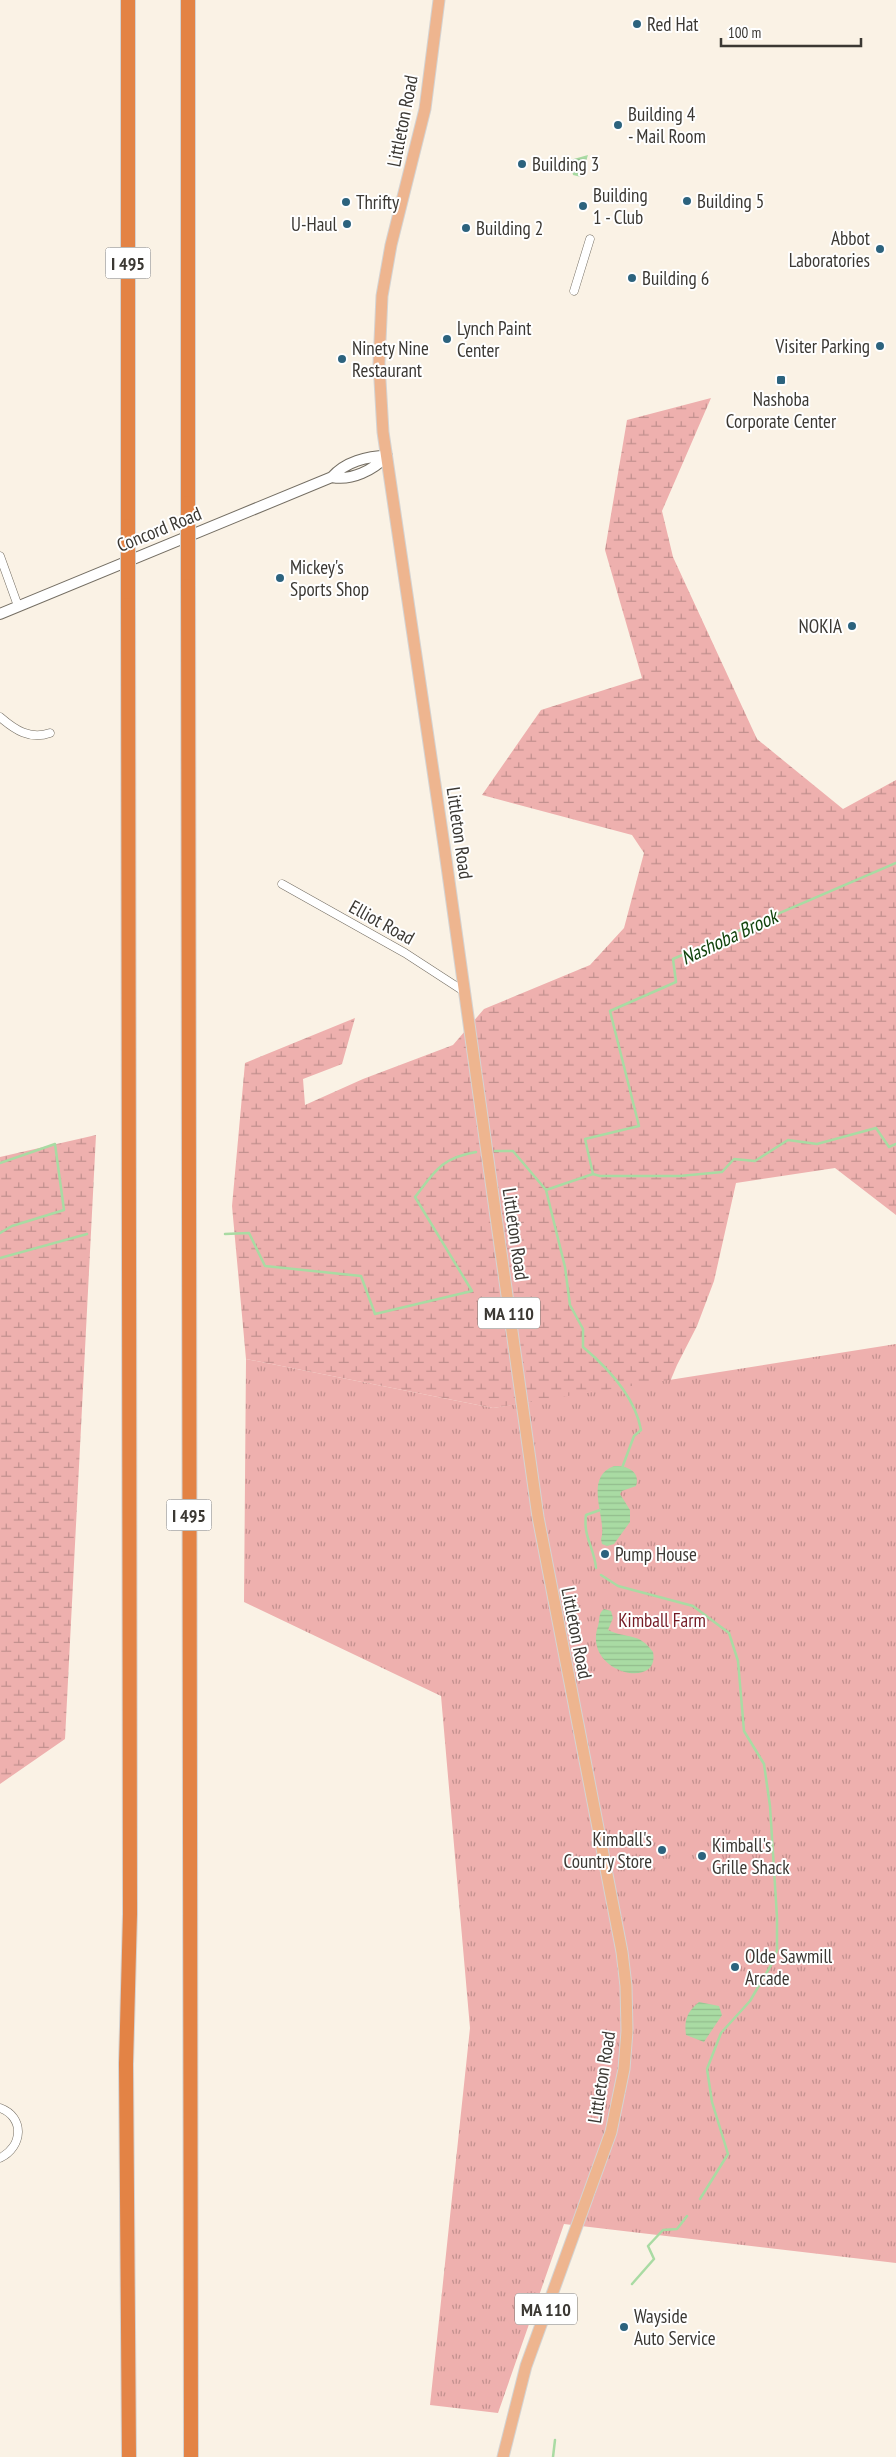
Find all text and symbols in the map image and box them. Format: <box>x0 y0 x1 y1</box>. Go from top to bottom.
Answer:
place label: Red Hat <box>647 12 699 36</box>
scale bar <box>721 15 861 47</box>
marker: Red Hat <box>631 18 643 30</box>
text: 100 m <box>728 23 761 42</box>
street label: Littleton Road <box>381 73 423 169</box>
place label: Building 4 - Mail Room <box>628 102 706 148</box>
marker: Building 4 - Mail Room <box>612 119 624 131</box>
place label: Building 3 <box>532 152 599 176</box>
marker: Building 3 <box>516 158 528 170</box>
place label: Building 1 - Club <box>593 183 648 229</box>
place label: Building 5 <box>697 189 764 213</box>
place label: Thrifty <box>356 190 400 214</box>
marker: Building 5 <box>681 195 693 207</box>
marker: Thrifty <box>340 196 352 208</box>
marker: Building 1 - Club <box>577 200 589 212</box>
place label: U-Haul <box>291 212 338 236</box>
place label: Building 2 <box>476 216 543 240</box>
marker: U-Haul <box>341 218 353 230</box>
marker: Building 2 <box>460 222 472 234</box>
place label: Abbot Laboratories <box>789 226 871 272</box>
marker: Abbot Laboratories <box>874 243 886 255</box>
road number: I 495 <box>106 248 150 278</box>
place label: Building 6 <box>642 266 709 290</box>
marker: Building 6 <box>626 272 638 284</box>
place label: Lynch Paint Center <box>457 316 532 362</box>
marker: Lynch Paint Center <box>441 333 453 345</box>
place label: Visiter Parking <box>774 334 870 358</box>
place label: Ninety Nine Restaurant <box>352 336 429 382</box>
marker: Visiter Parking <box>874 340 886 352</box>
marker: Ninety Nine Restaurant <box>336 353 348 365</box>
marker: Nashoba Corporate Center <box>775 374 787 386</box>
place label: Nashoba Corporate Center <box>726 387 837 433</box>
street label: Concord Road <box>113 501 205 557</box>
place label: Mickey's Sports Shop <box>290 555 369 601</box>
marker: Mickey's Sports Shop <box>274 572 286 584</box>
place label: NOKIA <box>799 614 842 638</box>
marker: NOKIA <box>846 620 858 632</box>
street label: Littleton Road <box>442 785 478 881</box>
street label: Elliot Road <box>345 894 419 950</box>
water label: Nashoba Brook <box>676 902 784 971</box>
street label: Littleton Road <box>498 1186 534 1282</box>
road number: MA 110 <box>478 1298 540 1329</box>
road number: I 495 <box>166 1500 212 1530</box>
place label: Pump House <box>615 1542 697 1566</box>
marker: Pump House <box>599 1548 611 1560</box>
street label: Littleton Road <box>556 1585 598 1681</box>
park label: Kimball Farm <box>618 1608 706 1632</box>
place label: Kimball's Country Store <box>564 1827 652 1873</box>
place label: Kimball's Grille Shack <box>712 1833 790 1879</box>
marker: Kimball's Country Store <box>656 1844 668 1856</box>
marker: Kimball's Grille Shack <box>696 1850 708 1862</box>
place label: Olde Sawmill Arcade <box>745 1944 833 1990</box>
marker: Olde Sawmill Arcade <box>729 1961 741 1973</box>
street label: Littleton Road <box>582 2029 620 2125</box>
road number: MA 110 <box>515 2294 577 2324</box>
place label: Wayside Auto Service <box>634 2304 716 2350</box>
marker: Wayside Auto Service <box>618 2321 630 2333</box>

